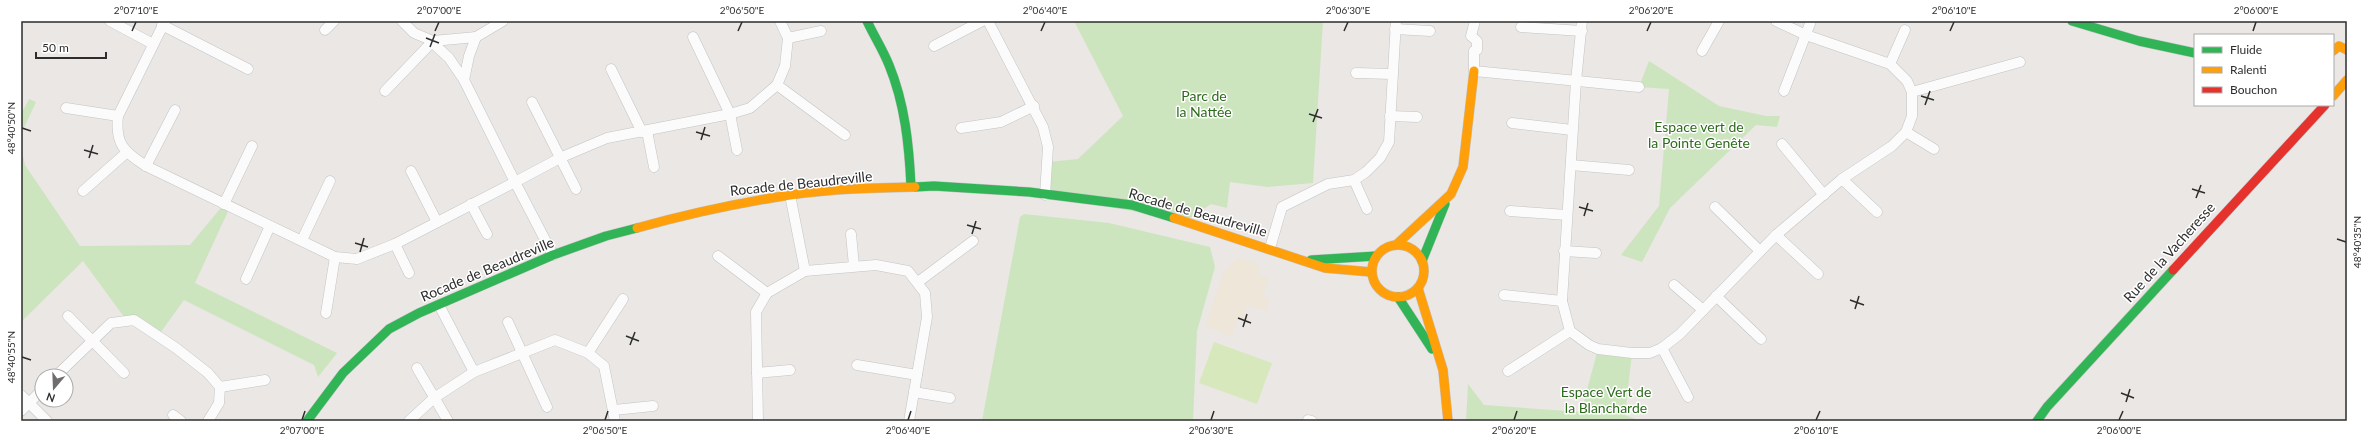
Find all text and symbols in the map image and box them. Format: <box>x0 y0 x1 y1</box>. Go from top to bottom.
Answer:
text: 2°07'10"E <box>114 4 159 16</box>
text: 2°07'00"E <box>417 4 462 16</box>
text: 2°06'50"E <box>720 4 765 16</box>
text: 2°06'40"E <box>1023 4 1068 16</box>
text: 2°06'30"E <box>1326 4 1371 16</box>
text: 2°06'20"E <box>1629 4 1674 16</box>
text: 2°06'10"E <box>1932 4 1977 16</box>
text: 2°06'00"E <box>2234 4 2279 16</box>
scale bar <box>36 34 106 60</box>
legend <box>2194 34 2334 106</box>
text: 50 m <box>42 40 69 55</box>
text: Fluide <box>2230 42 2262 57</box>
text: Ralenti <box>2230 62 2267 77</box>
text: Bouchon <box>2230 82 2277 97</box>
park label: Parc de la Nattée <box>1176 87 1232 120</box>
text: 48°40'50"N <box>5 102 17 154</box>
park label: Espace vert de la Pointe Genête <box>1648 118 1750 151</box>
street label: Rocade de Beaudreville <box>729 167 873 199</box>
street label: Rocade de Beaudreville <box>1127 184 1269 240</box>
street label: Rue de la Vacheresse <box>2120 199 2218 305</box>
text: 48°40'35"N <box>2351 216 2363 268</box>
street label: Rocade de Beaudreville <box>418 233 556 305</box>
text: 48°40'55"N <box>5 331 17 383</box>
north arrow <box>34 368 74 408</box>
park label: Espace Vert de la Blancharde <box>1561 383 1651 416</box>
text: N <box>44 390 57 405</box>
text: 2°07'00"E <box>280 424 325 436</box>
text: 2°06'50"E <box>583 424 628 436</box>
text: 2°06'40"E <box>886 424 931 436</box>
text: 2°06'30"E <box>1189 424 1234 436</box>
text: 2°06'20"E <box>1492 424 1537 436</box>
text: 2°06'10"E <box>1794 424 1839 436</box>
text: 2°06'00"E <box>2097 424 2142 436</box>

